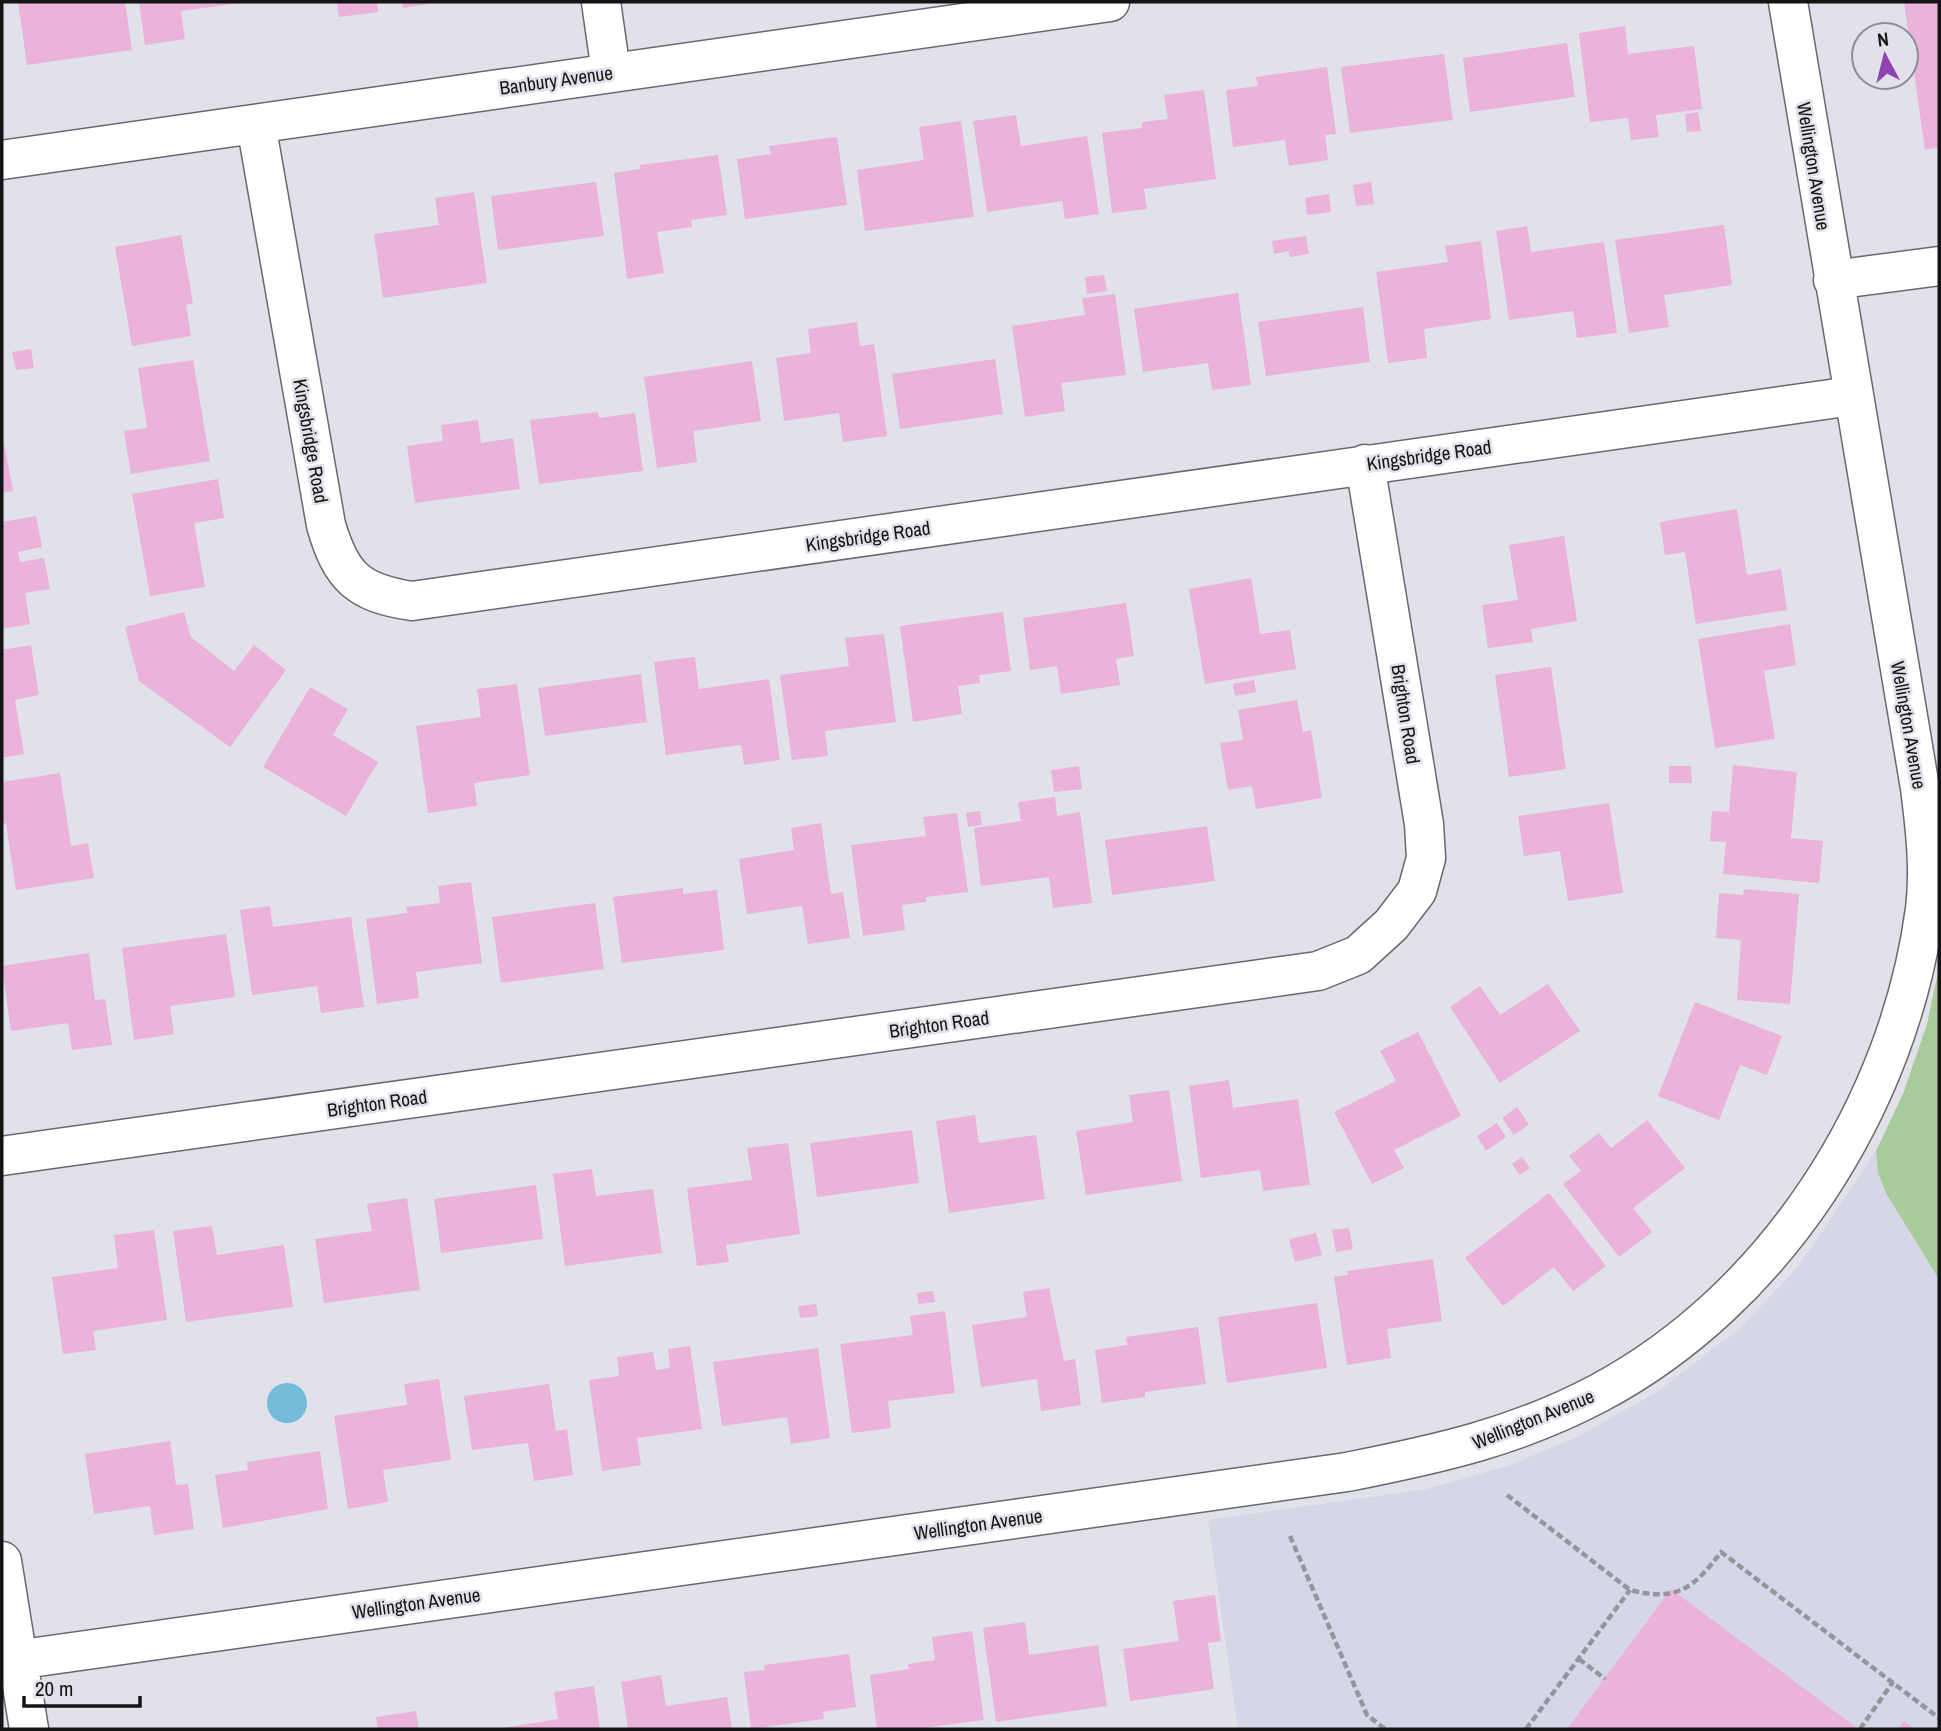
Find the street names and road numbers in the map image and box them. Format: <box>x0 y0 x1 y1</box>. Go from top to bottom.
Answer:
street label: Banbury Avenue <box>498 59 614 101</box>
street label: Wellington Avenue <box>1791 100 1837 232</box>
street label: Kingsbridge Road <box>287 377 335 505</box>
street label: Kingsbridge Road <box>1365 433 1493 477</box>
street label: Kingsbridge Road <box>804 514 932 558</box>
street label: Wellington Avenue <box>1885 659 1933 791</box>
street label: Brighton Road <box>1385 662 1427 766</box>
street label: Brighton Road <box>887 1004 991 1044</box>
street label: Brighton Road <box>325 1083 429 1123</box>
street label: Wellington Avenue <box>1468 1383 1598 1455</box>
street label: Wellington Avenue <box>912 1502 1044 1546</box>
street label: Wellington Avenue <box>350 1581 482 1625</box>

